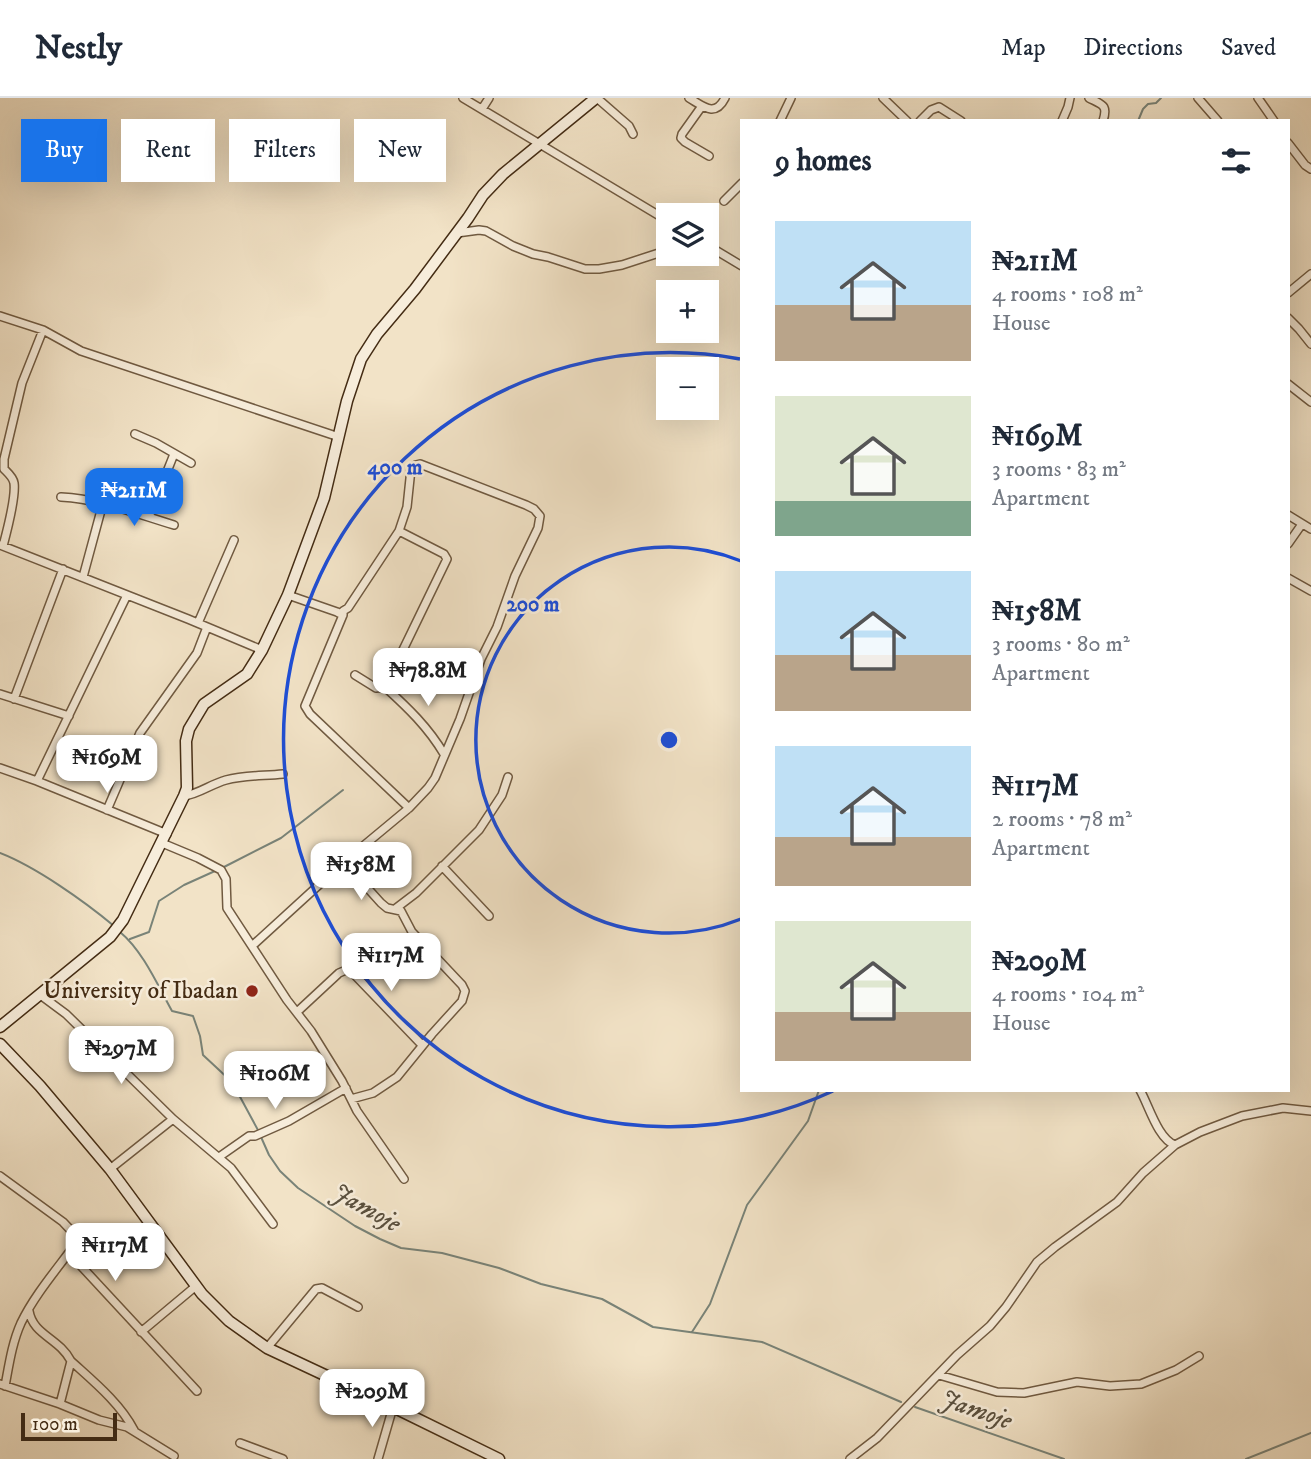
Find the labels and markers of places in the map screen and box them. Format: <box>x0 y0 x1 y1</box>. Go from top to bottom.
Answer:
pin: ₦211M <box>85 468 183 528</box>
pin: ₦78.8M <box>371 648 485 708</box>
centre of rings <box>657 728 681 752</box>
pin: ₦169M <box>58 736 156 795</box>
pin: ₦158M <box>312 842 410 902</box>
pin: ₦117M <box>342 934 440 993</box>
place label: University of Ibadan <box>43 976 238 1006</box>
marker: University of Ibadan <box>244 983 260 999</box>
pin: ₦297M <box>72 1026 170 1086</box>
pin: ₦106M <box>226 1052 324 1111</box>
pin: ₦117M <box>66 1224 164 1283</box>
pin: ₦209M <box>323 1370 421 1429</box>

